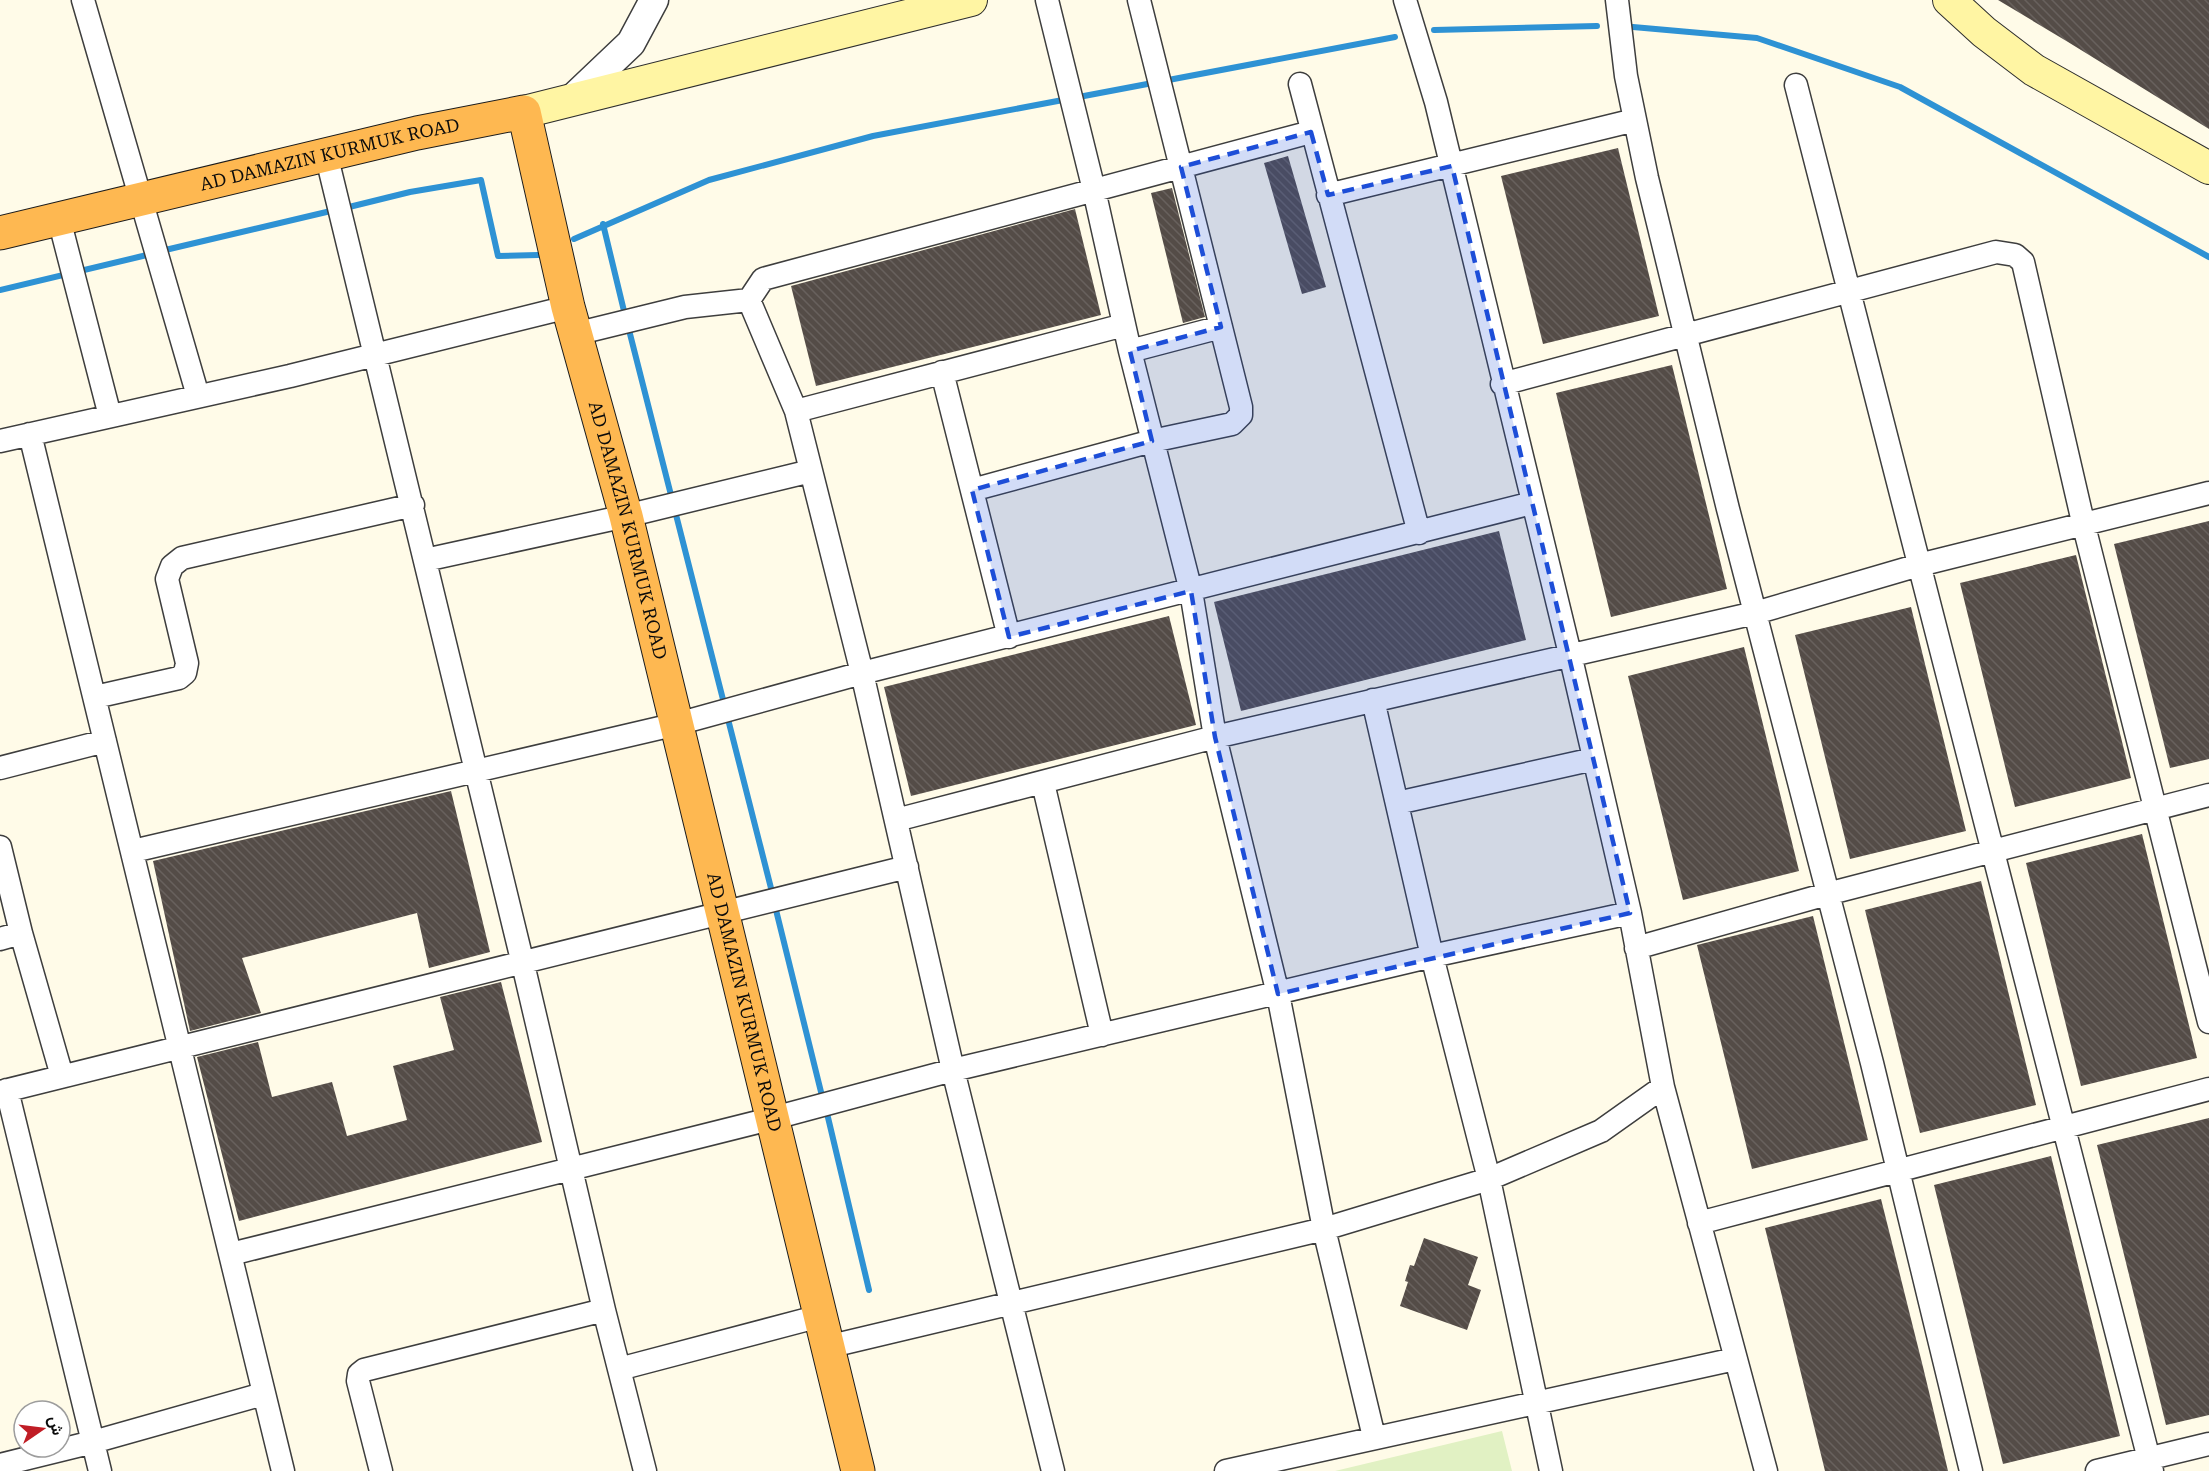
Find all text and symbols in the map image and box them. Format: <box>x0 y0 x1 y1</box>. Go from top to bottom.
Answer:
street label: AD DAMAZIN KURMUK ROAD <box>198 114 461 195</box>
street label: AD DAMAZIN KURMUK ROAD <box>585 399 671 662</box>
street label: AD DAMAZIN KURMUK ROAD <box>703 870 786 1134</box>
north arrow <box>12 1399 72 1459</box>
text: ش <box>45 1414 68 1437</box>

